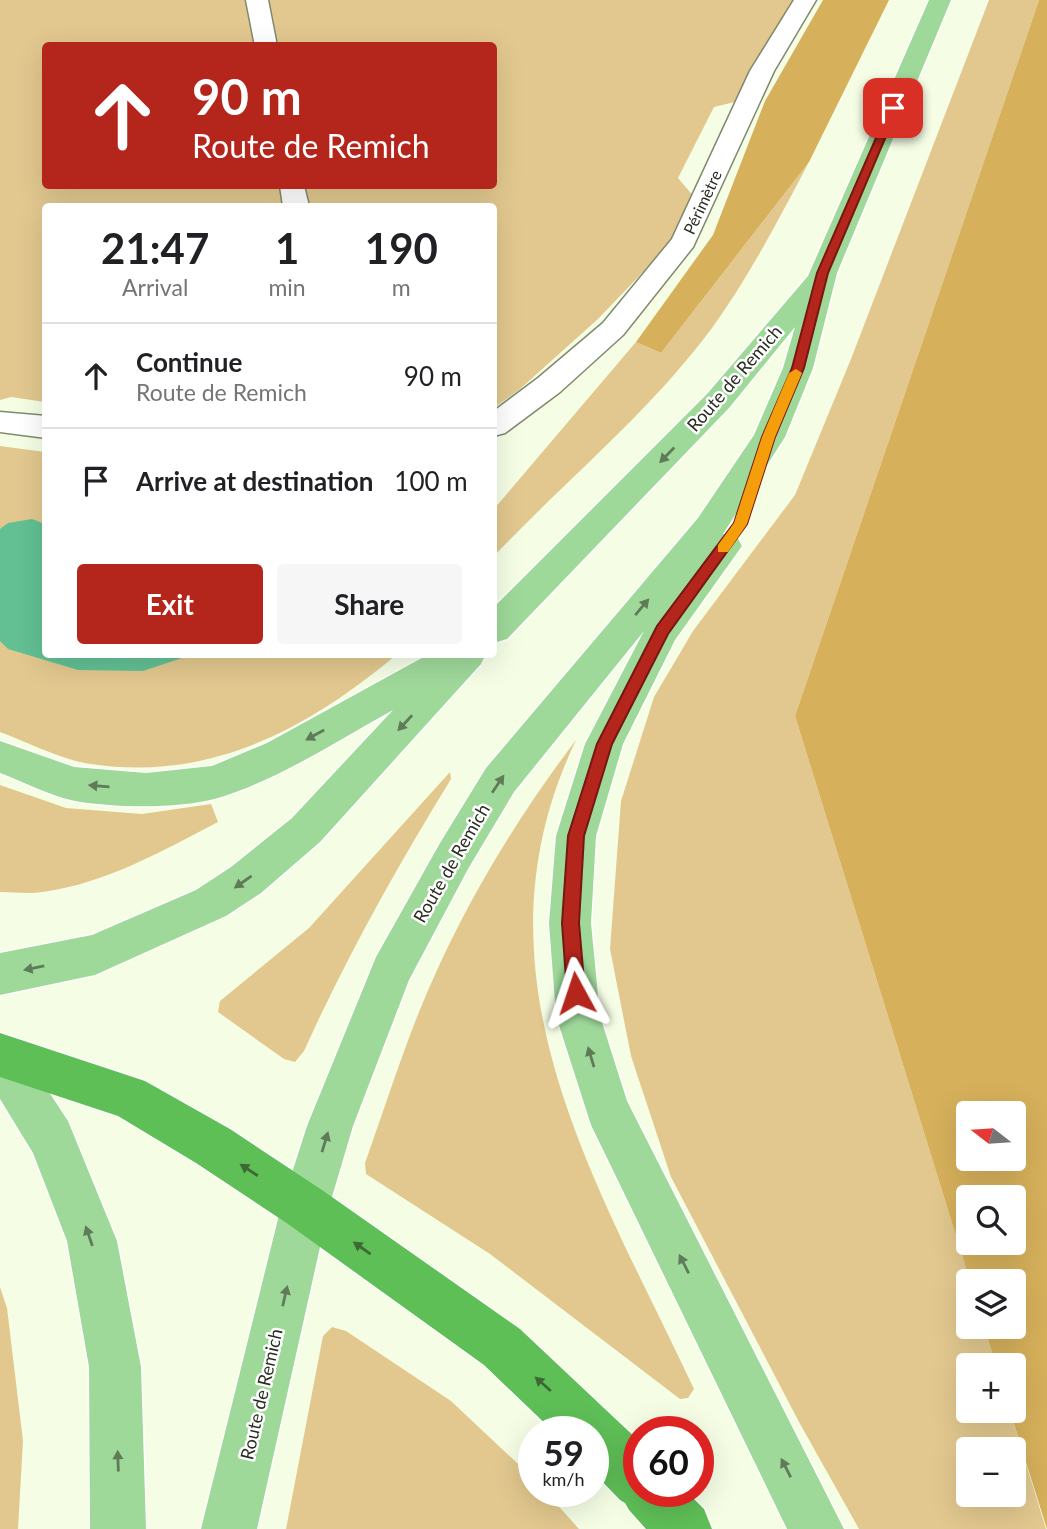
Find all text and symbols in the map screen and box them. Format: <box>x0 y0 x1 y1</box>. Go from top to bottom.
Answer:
text: 90 m <box>192 67 302 125</box>
icon: ahead <box>77 70 168 161</box>
pin <box>863 78 923 138</box>
icon: arrive <box>874 89 912 127</box>
text: Route de Remich <box>192 126 430 165</box>
street label: Périmètre <box>679 167 725 237</box>
text: 21:47 <box>101 223 209 273</box>
text: 1 <box>275 223 299 273</box>
text: 190 <box>365 223 438 273</box>
text: Arrival <box>122 273 188 301</box>
text: min <box>268 273 306 301</box>
text: m <box>392 273 411 301</box>
street label: Route de Remich <box>682 320 786 436</box>
text: Continue <box>136 346 242 378</box>
icon: ahead <box>77 357 115 395</box>
text: 90 m <box>404 360 462 392</box>
text: Route de Remich <box>136 378 307 406</box>
one-way arrow <box>659 446 675 463</box>
icon: arrive <box>77 462 115 500</box>
text: Arrive at destination <box>136 465 373 497</box>
text: 100 m <box>394 465 468 497</box>
button: Exit <box>77 564 263 644</box>
button: Share <box>277 564 462 644</box>
one-way arrow <box>634 599 649 617</box>
one-way arrow <box>397 714 413 731</box>
one-way arrow <box>306 729 325 741</box>
one-way arrow <box>491 775 505 793</box>
one-way arrow <box>88 780 110 791</box>
street label: Route de Remich <box>408 800 494 926</box>
one-way arrow <box>234 875 252 889</box>
position arrow <box>539 956 613 1030</box>
one-way arrow <box>23 962 45 973</box>
one-way arrow <box>585 1047 596 1068</box>
north arrow <box>956 1101 1026 1171</box>
map controls <box>956 1101 1026 1507</box>
one-way arrow <box>321 1131 331 1152</box>
one-way arrow <box>239 1163 258 1176</box>
button: search <box>956 1185 1026 1255</box>
one-way arrow <box>83 1226 94 1247</box>
one-way arrow <box>353 1241 371 1255</box>
one-way arrow <box>679 1254 690 1274</box>
button: layers <box>956 1269 1026 1339</box>
one-way arrow <box>279 1285 290 1307</box>
street label: Route de Remich <box>235 1326 287 1462</box>
button: + <box>956 1353 1026 1423</box>
one-way arrow <box>535 1377 552 1392</box>
speed limit sign: 60 <box>623 1416 714 1507</box>
text: 59 <box>543 1431 584 1473</box>
button: − <box>956 1437 1026 1507</box>
one-way arrow <box>112 1450 123 1472</box>
one-way arrow <box>780 1458 791 1478</box>
text: km/h <box>542 1468 585 1490</box>

